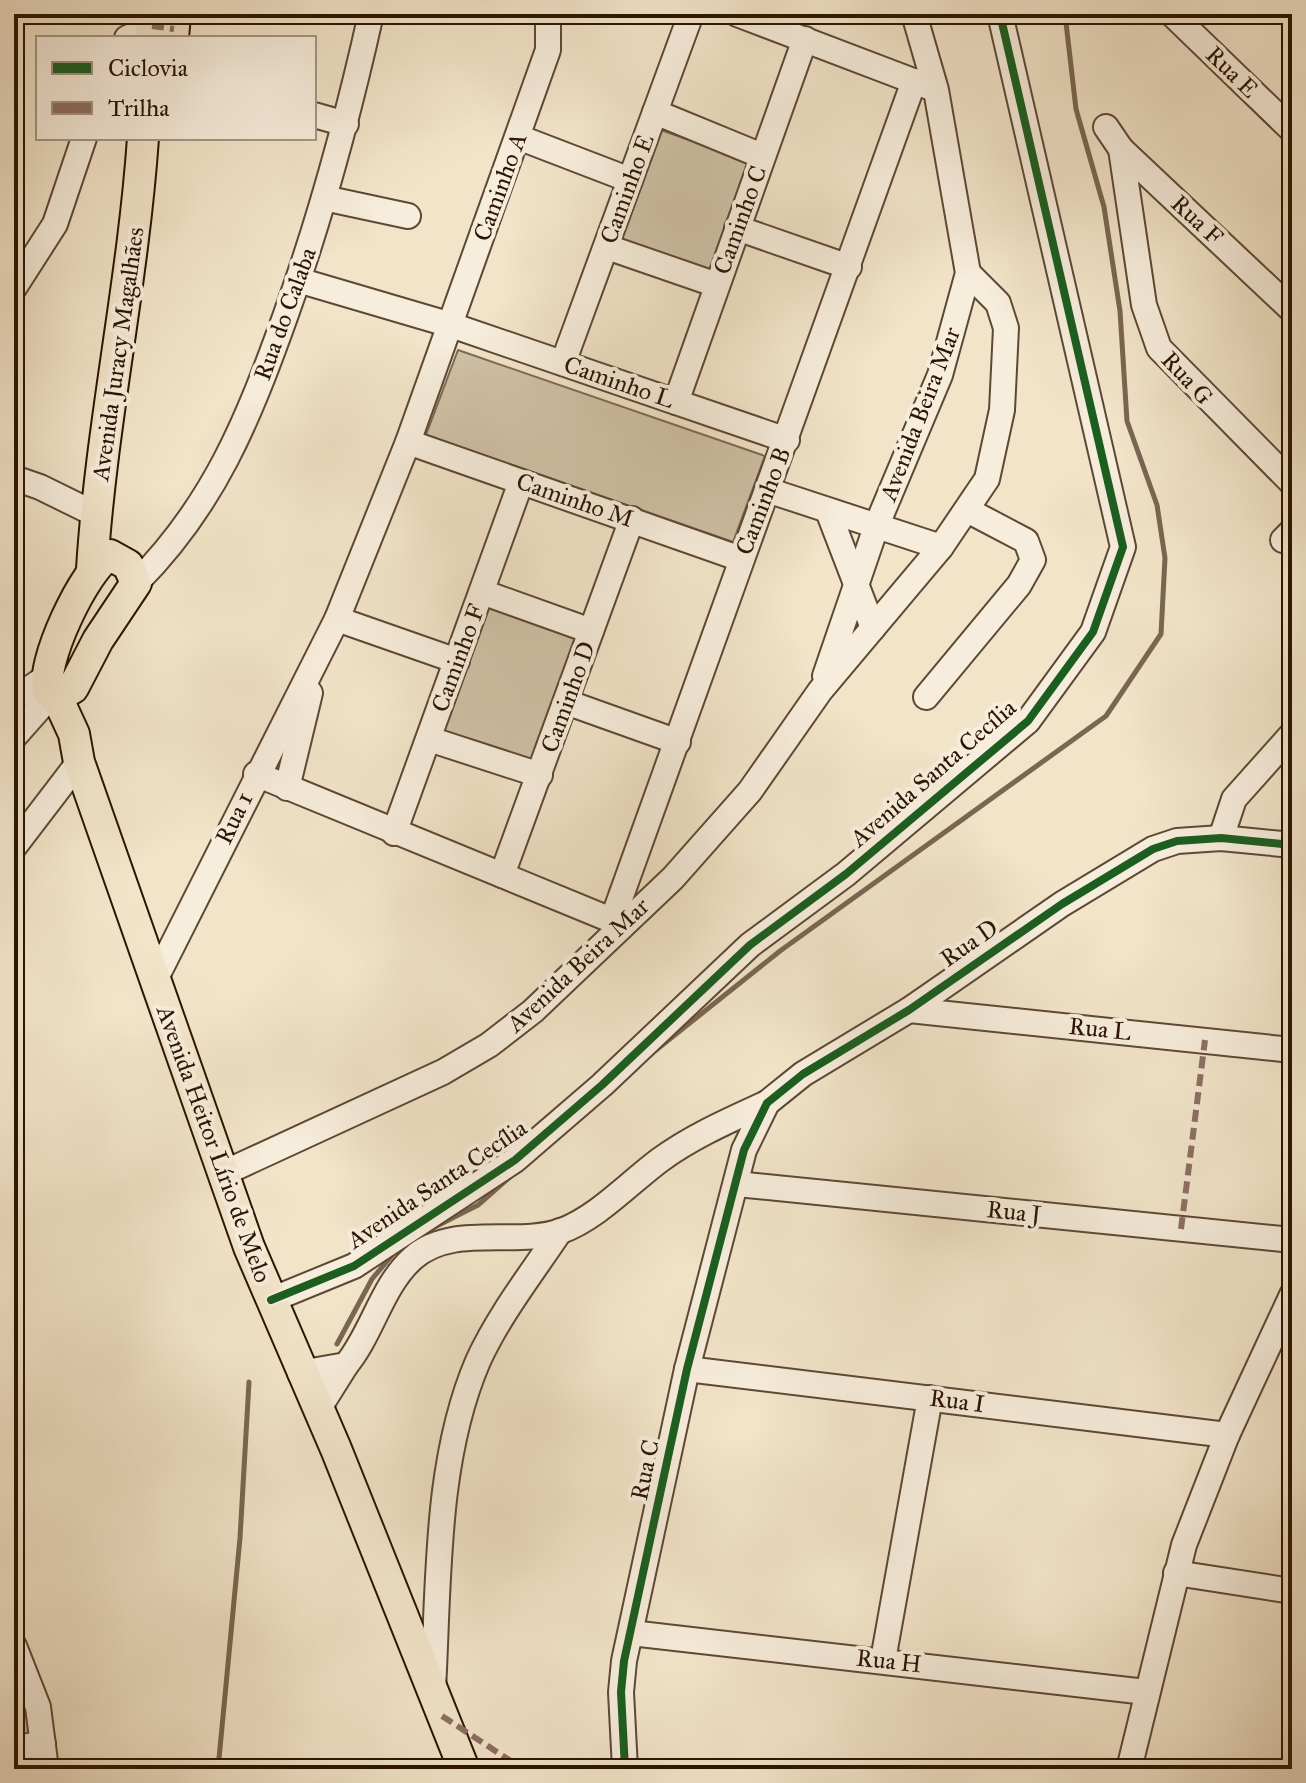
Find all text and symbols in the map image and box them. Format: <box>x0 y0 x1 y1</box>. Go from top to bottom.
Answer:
legend <box>36 36 316 140</box>
street label: Rua E <box>1199 40 1265 104</box>
text: Ciclovia <box>108 53 189 83</box>
text: Trilha <box>108 93 170 123</box>
street label: Caminho A <box>467 129 533 245</box>
street label: Caminho E <box>593 130 661 248</box>
street label: Caminho C <box>707 162 773 278</box>
street label: Rua F <box>1165 188 1230 252</box>
street label: Avenida Juracy Magalhães <box>85 225 151 484</box>
street label: Rua do Calaba <box>247 243 323 385</box>
street label: Avenida Beira Mar <box>873 323 967 506</box>
street label: Rua G <box>1155 345 1219 411</box>
street label: Caminho L <box>560 349 678 415</box>
street label: Caminho B <box>729 443 797 559</box>
street label: Caminho M <box>513 466 637 534</box>
street label: Caminho F <box>425 600 491 716</box>
street label: Caminho D <box>534 637 602 757</box>
street label: Avenida Santa Cecília <box>843 692 1023 854</box>
street label: Rua 1 <box>209 787 259 849</box>
street label: Avenida Beira Mar <box>500 891 655 1039</box>
street label: Rua D <box>934 912 1004 974</box>
street label: Avenida Heitor Lírio de Melo <box>150 1000 278 1287</box>
street label: Rua L <box>1067 1011 1133 1047</box>
street label: Avenida Santa Cecília <box>341 1112 533 1256</box>
street label: Rua J <box>985 1194 1043 1230</box>
street label: Rua I <box>928 1383 986 1419</box>
street label: Rua C <box>624 1437 666 1503</box>
street label: Rua H <box>855 1643 923 1679</box>

